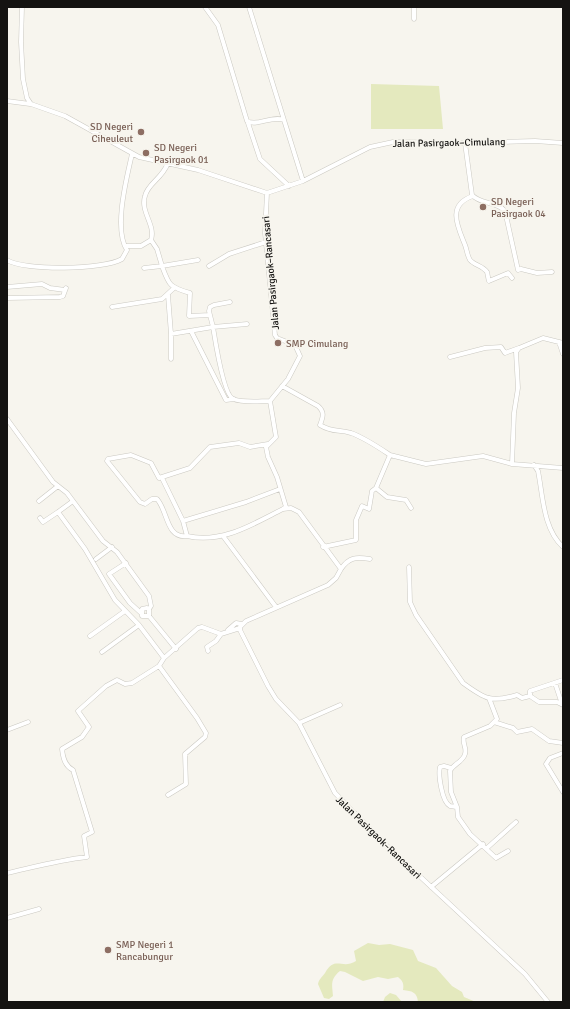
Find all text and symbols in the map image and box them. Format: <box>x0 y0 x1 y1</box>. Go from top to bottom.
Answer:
place label: SD Negeri Ciheuleut <box>90 121 133 145</box>
marker: SD Negeri Ciheuleut <box>136 127 146 137</box>
street label: Jalan Pasirgaok–Cimulang <box>393 136 505 150</box>
place label: SD Negeri Pasirgaok 01 <box>154 142 209 166</box>
marker: SD Negeri Pasirgaok 01 <box>141 148 151 158</box>
place label: SD Negeri Pasirgaok 04 <box>491 196 546 220</box>
marker: SD Negeri Pasirgaok 04 <box>478 202 488 212</box>
street label: Jalan Pasirgaok–Rancasari <box>260 216 282 330</box>
marker: SMP Cimulang <box>273 338 283 348</box>
place label: SMP Cimulang <box>286 338 348 350</box>
street label: Jalan Pasirgaok–Rancasari <box>333 794 423 882</box>
place label: SMP Negeri 1 Rancabungur <box>116 939 174 963</box>
marker: SMP Negeri 1 Rancabungur <box>103 945 113 955</box>

